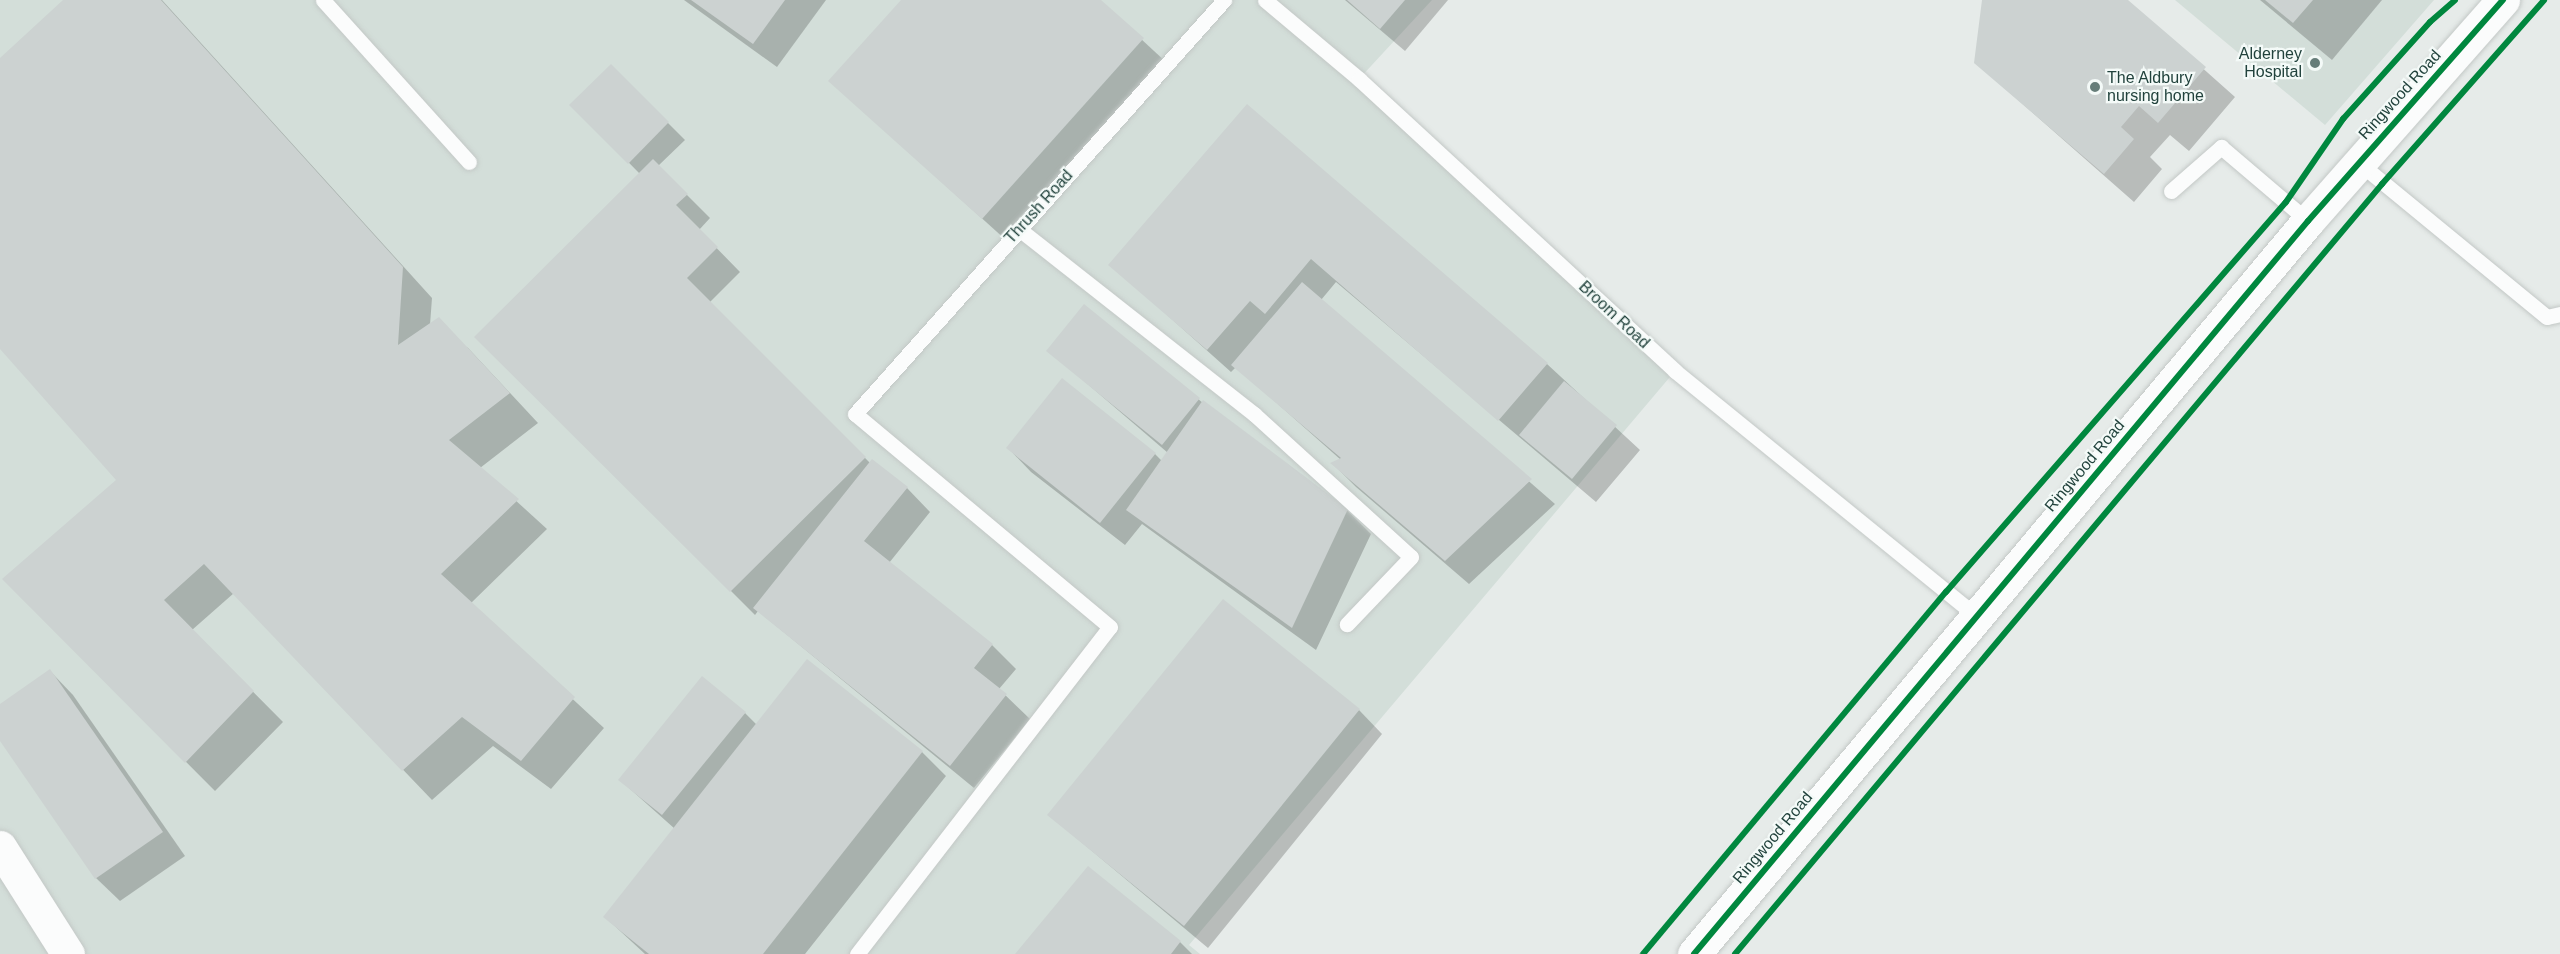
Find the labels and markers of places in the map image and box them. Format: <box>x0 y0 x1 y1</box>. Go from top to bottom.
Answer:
place label: Alderney Hospital <box>2239 44 2302 82</box>
marker: Alderney Hospital <box>2306 54 2324 72</box>
place label: The Aldbury nursing home <box>2107 68 2204 106</box>
marker: The Aldbury nursing home <box>2088 80 2102 94</box>

